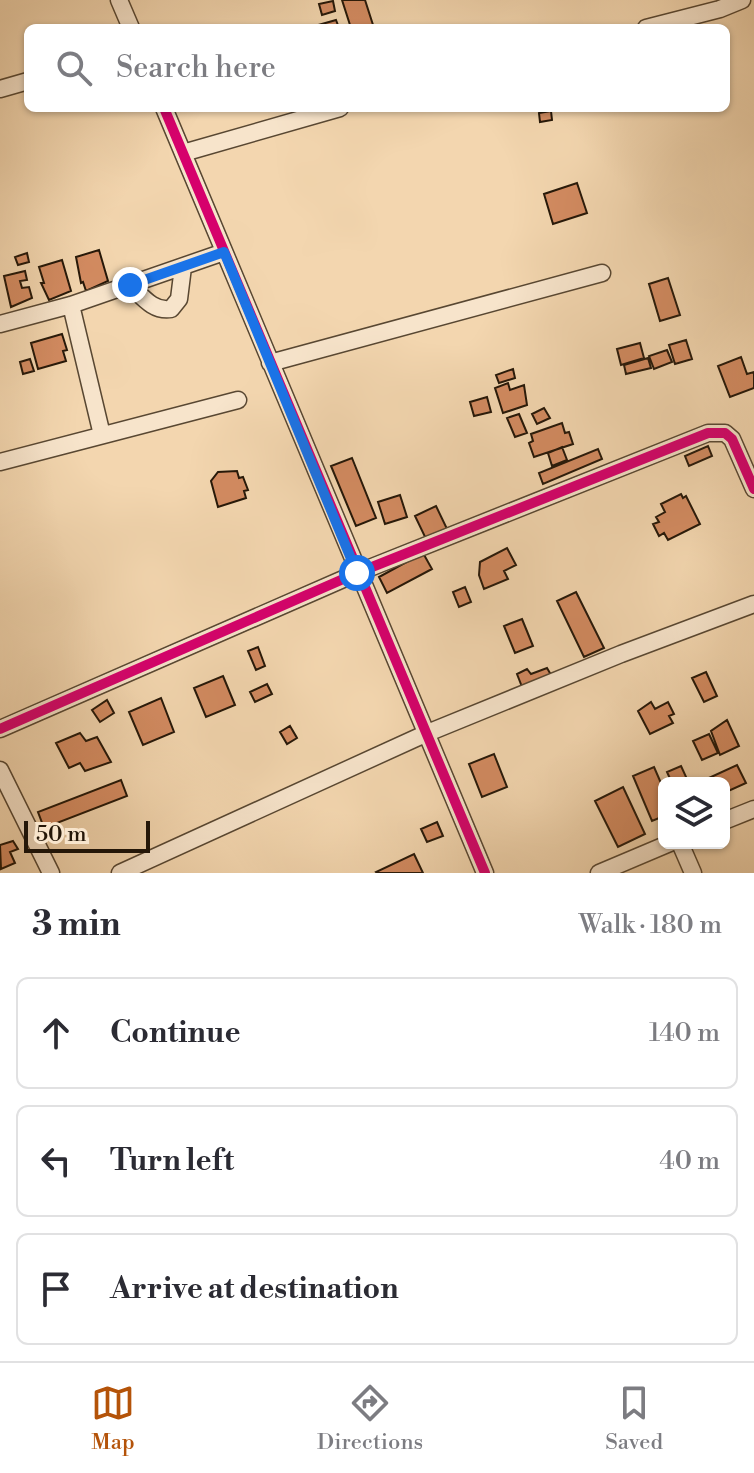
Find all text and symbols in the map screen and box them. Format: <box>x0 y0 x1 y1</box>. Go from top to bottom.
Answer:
search box <box>24 24 730 112</box>
icon: search <box>52 46 96 90</box>
text: Search here <box>116 49 276 87</box>
route end <box>112 267 148 303</box>
route start <box>339 555 375 591</box>
map controls <box>658 777 730 849</box>
button: layers <box>658 777 730 849</box>
scale bar <box>24 817 150 853</box>
text: 50 m <box>36 821 87 848</box>
text: 3 min <box>32 904 121 946</box>
text: Walk · 180 m <box>579 909 722 941</box>
icon: ahead <box>34 1011 78 1055</box>
text: Continue <box>110 1014 241 1052</box>
text: 140 m <box>649 1017 720 1049</box>
icon: left <box>34 1139 78 1183</box>
text: Turn left <box>110 1142 234 1180</box>
text: 40 m <box>659 1145 720 1177</box>
icon: arrive <box>34 1267 78 1311</box>
text: Arrive at destination <box>110 1270 399 1308</box>
tab: Map <box>91 1381 135 1456</box>
tab: Directions <box>317 1381 423 1456</box>
tab: Saved <box>605 1381 663 1456</box>

